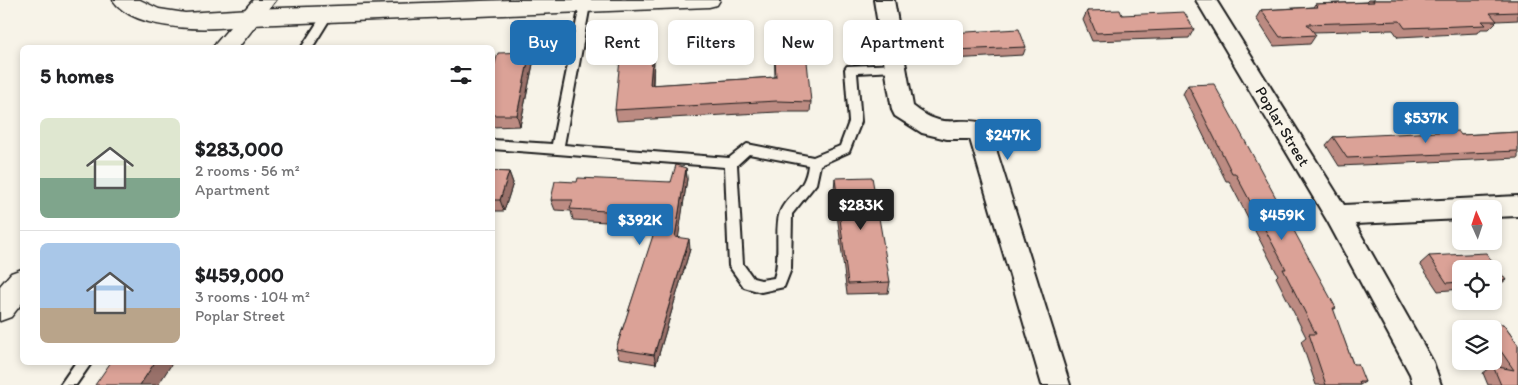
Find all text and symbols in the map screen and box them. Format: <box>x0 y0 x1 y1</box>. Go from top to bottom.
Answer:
chip: Buy <box>510 20 576 65</box>
chip: Rent <box>586 20 658 65</box>
chip: Filters <box>668 20 754 65</box>
chip: New <box>764 20 833 65</box>
chip: Apartment <box>843 20 963 65</box>
icon: filters <box>447 61 475 89</box>
text: 5 homes <box>40 63 114 88</box>
street label: Poplar Street <box>1251 83 1314 170</box>
pin: $537K <box>1391 102 1461 144</box>
text: $537K <box>1404 108 1448 127</box>
pin: $247K <box>973 119 1043 161</box>
text: $247K <box>986 125 1030 144</box>
text: $283,000 <box>195 136 283 161</box>
icon: home <box>80 138 140 198</box>
text: 2 rooms · 56 m² <box>195 161 300 180</box>
text: Apartment <box>195 180 270 199</box>
pin: $283K <box>826 188 896 231</box>
text: $283K <box>839 195 883 214</box>
pin: $459K <box>1247 198 1317 241</box>
north arrow <box>1452 200 1502 250</box>
map controls <box>1452 200 1502 370</box>
pin: $392K <box>605 204 675 246</box>
text: $459K <box>1260 205 1304 224</box>
text: $392K <box>618 210 662 229</box>
button: locate <box>1452 260 1502 310</box>
text: $459,000 <box>195 262 284 287</box>
icon: home <box>80 263 140 323</box>
text: 3 rooms · 104 m² <box>195 287 310 306</box>
text: Poplar Street <box>195 306 285 325</box>
button: layers <box>1452 320 1502 370</box>

